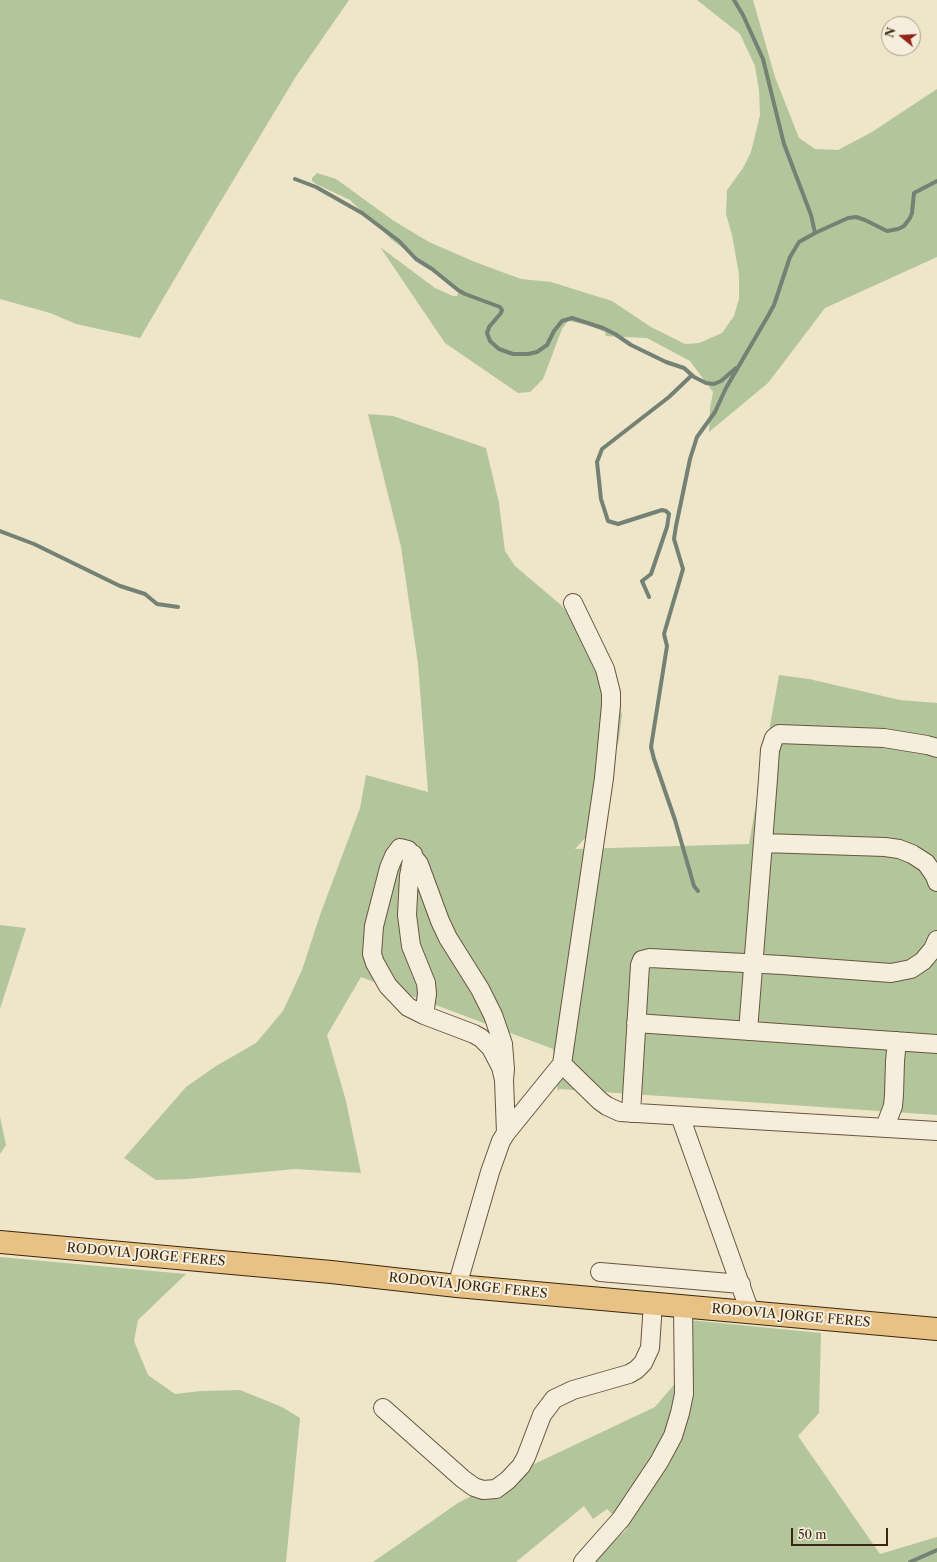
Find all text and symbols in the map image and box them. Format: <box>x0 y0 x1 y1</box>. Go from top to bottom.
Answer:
north arrow <box>881 16 921 56</box>
text: N <box>882 26 899 39</box>
street label: RODOVIA JORGE FERES <box>66 1240 226 1270</box>
street label: RODOVIA JORGE FERES <box>388 1270 548 1302</box>
street label: RODOVIA JORGE FERES <box>711 1301 871 1331</box>
scale bar <box>793 1520 890 1546</box>
text: 50 m <box>798 1527 827 1542</box>

